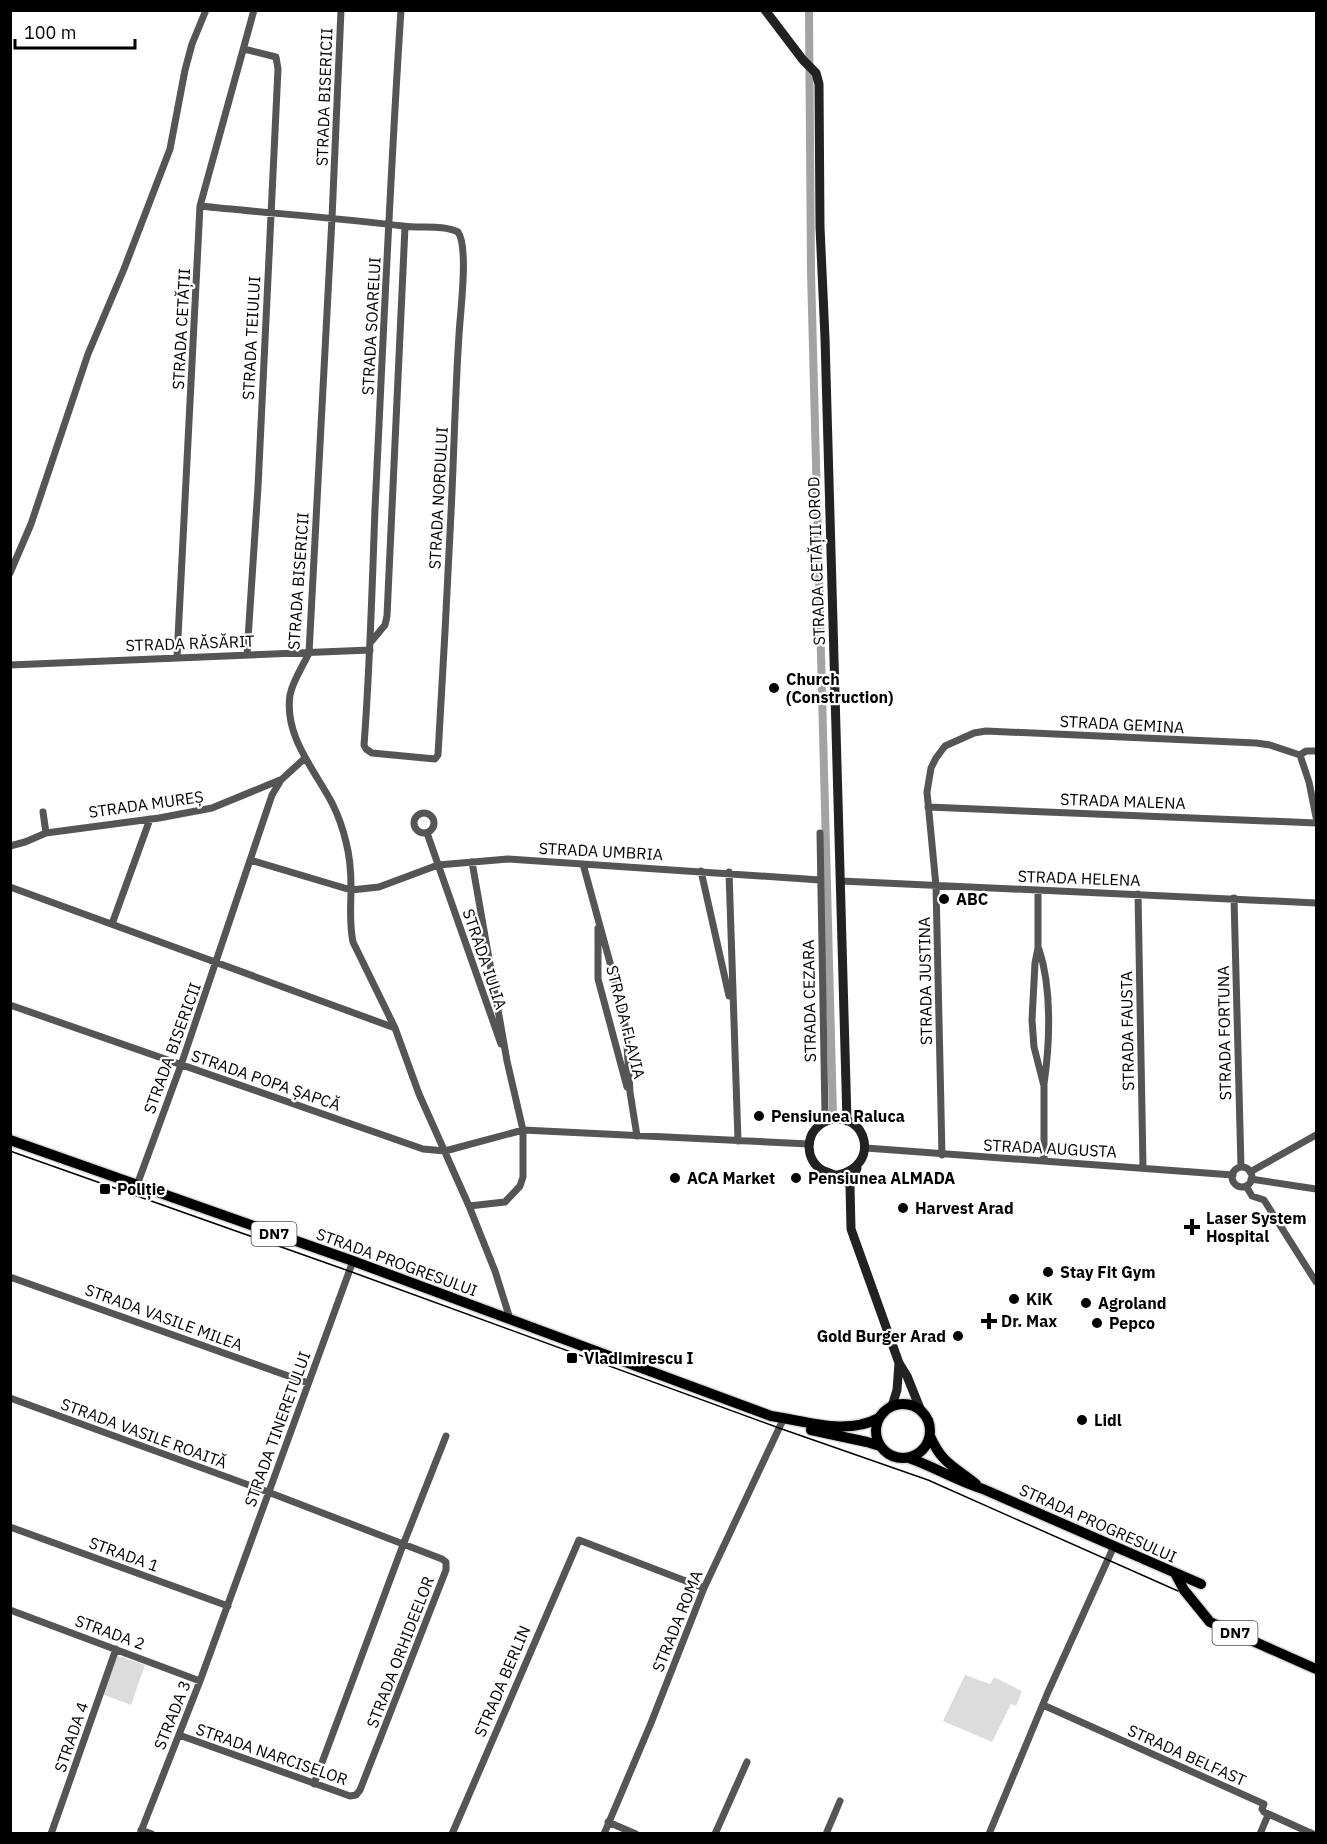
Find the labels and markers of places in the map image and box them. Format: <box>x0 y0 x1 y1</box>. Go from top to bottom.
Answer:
place label: Church (Construction) <box>786 669 893 707</box>
marker: Church (Construction) <box>767 681 781 695</box>
place label: ABC <box>956 889 988 909</box>
marker: ABC <box>937 892 951 906</box>
place label: Pensiunea Raluca <box>771 1106 905 1126</box>
marker: Pensiunea Raluca <box>752 1109 766 1123</box>
place label: ACA Market <box>687 1168 775 1188</box>
place label: Pensiunea ALMADA <box>808 1168 955 1188</box>
marker: ACA Market <box>668 1171 682 1185</box>
marker: Pensiunea ALMADA <box>789 1171 803 1185</box>
place label: Poliție <box>117 1179 165 1200</box>
marker: Poliție <box>98 1182 112 1196</box>
place label: Harvest Arad <box>915 1198 1014 1218</box>
marker: Harvest Arad <box>896 1201 910 1215</box>
place label: Laser System Hospital <box>1206 1208 1307 1246</box>
marker: Laser System Hospital <box>1183 1218 1201 1236</box>
place label: Stay Fit Gym <box>1060 1262 1156 1282</box>
marker: Stay Fit Gym <box>1041 1265 1055 1279</box>
place label: KiK <box>1026 1289 1053 1309</box>
marker: KiK <box>1007 1292 1021 1306</box>
place label: Agroland <box>1098 1293 1166 1313</box>
marker: Agroland <box>1079 1296 1093 1310</box>
place label: Dr. Max <box>1001 1311 1057 1331</box>
place label: Pepco <box>1109 1313 1155 1333</box>
marker: Dr. Max <box>982 1314 996 1328</box>
marker: Pepco <box>1090 1316 1104 1330</box>
place label: Gold Burger Arad <box>817 1326 946 1346</box>
marker: Gold Burger Arad <box>951 1329 965 1343</box>
place label: Vladimirescu I <box>584 1348 694 1368</box>
marker: Vladimirescu I <box>565 1351 579 1365</box>
place label: Lidl <box>1094 1410 1122 1430</box>
marker: Lidl <box>1075 1413 1089 1427</box>

